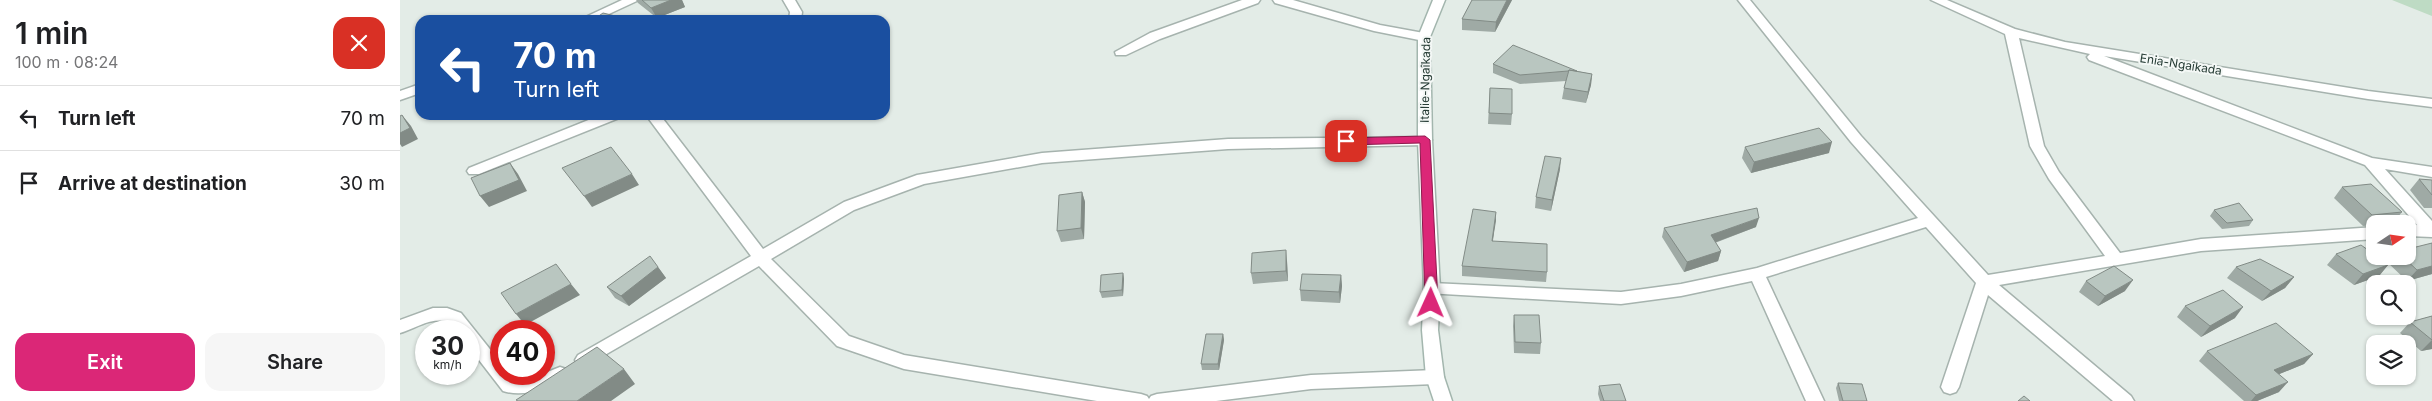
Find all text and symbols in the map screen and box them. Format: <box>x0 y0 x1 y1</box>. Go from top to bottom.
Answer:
text: 1 min <box>15 15 88 51</box>
button: close <box>333 17 385 69</box>
text: 70 m <box>513 34 597 76</box>
icon: left <box>430 35 495 100</box>
street label: Italie-Ngaîkada <box>1417 37 1433 123</box>
street label: Enia-Ngaîkada <box>2139 50 2223 78</box>
text: 100 m · 08:24 <box>15 52 118 72</box>
text: Turn left <box>513 76 599 102</box>
icon: left <box>15 104 43 132</box>
text: Turn left <box>58 107 136 130</box>
text: 70 m <box>341 107 385 130</box>
pin <box>1325 120 1367 162</box>
icon: arrive <box>1332 127 1360 155</box>
icon: arrive <box>15 169 43 197</box>
text: Arrive at destination <box>58 172 247 195</box>
text: 30 m <box>339 172 385 195</box>
north arrow <box>2366 215 2416 265</box>
map controls <box>2366 215 2416 385</box>
button: search <box>2366 275 2416 325</box>
position arrow <box>1404 276 1456 328</box>
speed limit sign: 40 <box>490 320 555 385</box>
text: 30 <box>431 331 464 361</box>
button: Exit <box>15 333 195 391</box>
button: Share <box>205 333 385 391</box>
button: layers <box>2366 335 2416 385</box>
text: km/h <box>433 357 462 372</box>

